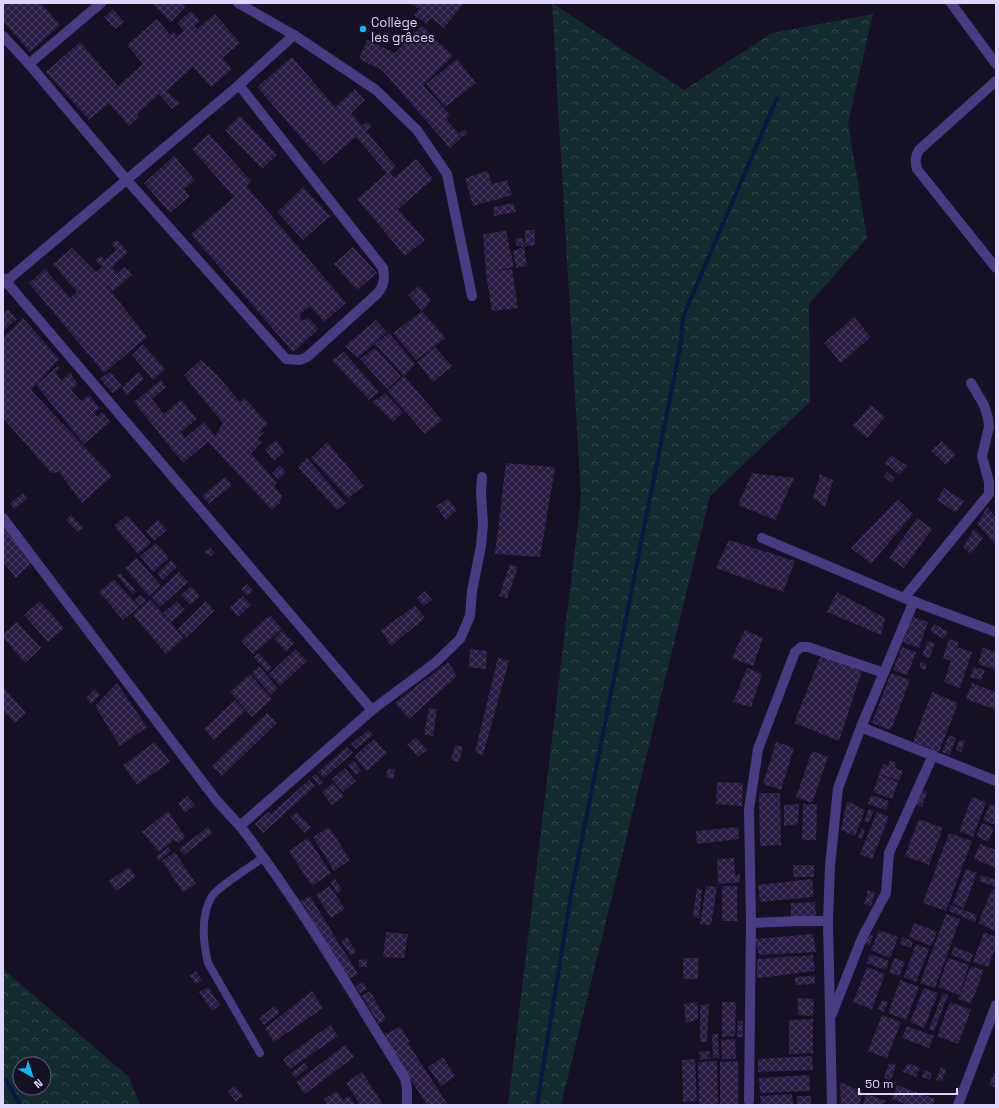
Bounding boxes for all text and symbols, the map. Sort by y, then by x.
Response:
place label: Collège les grâces [371,14,435,46]
marker: Collège les grâces [358,24,368,34]
north arrow [12,1056,52,1096]
scale bar [859,1070,957,1096]
text: N [31,1076,46,1092]
text: 50 m [865,1076,893,1092]

